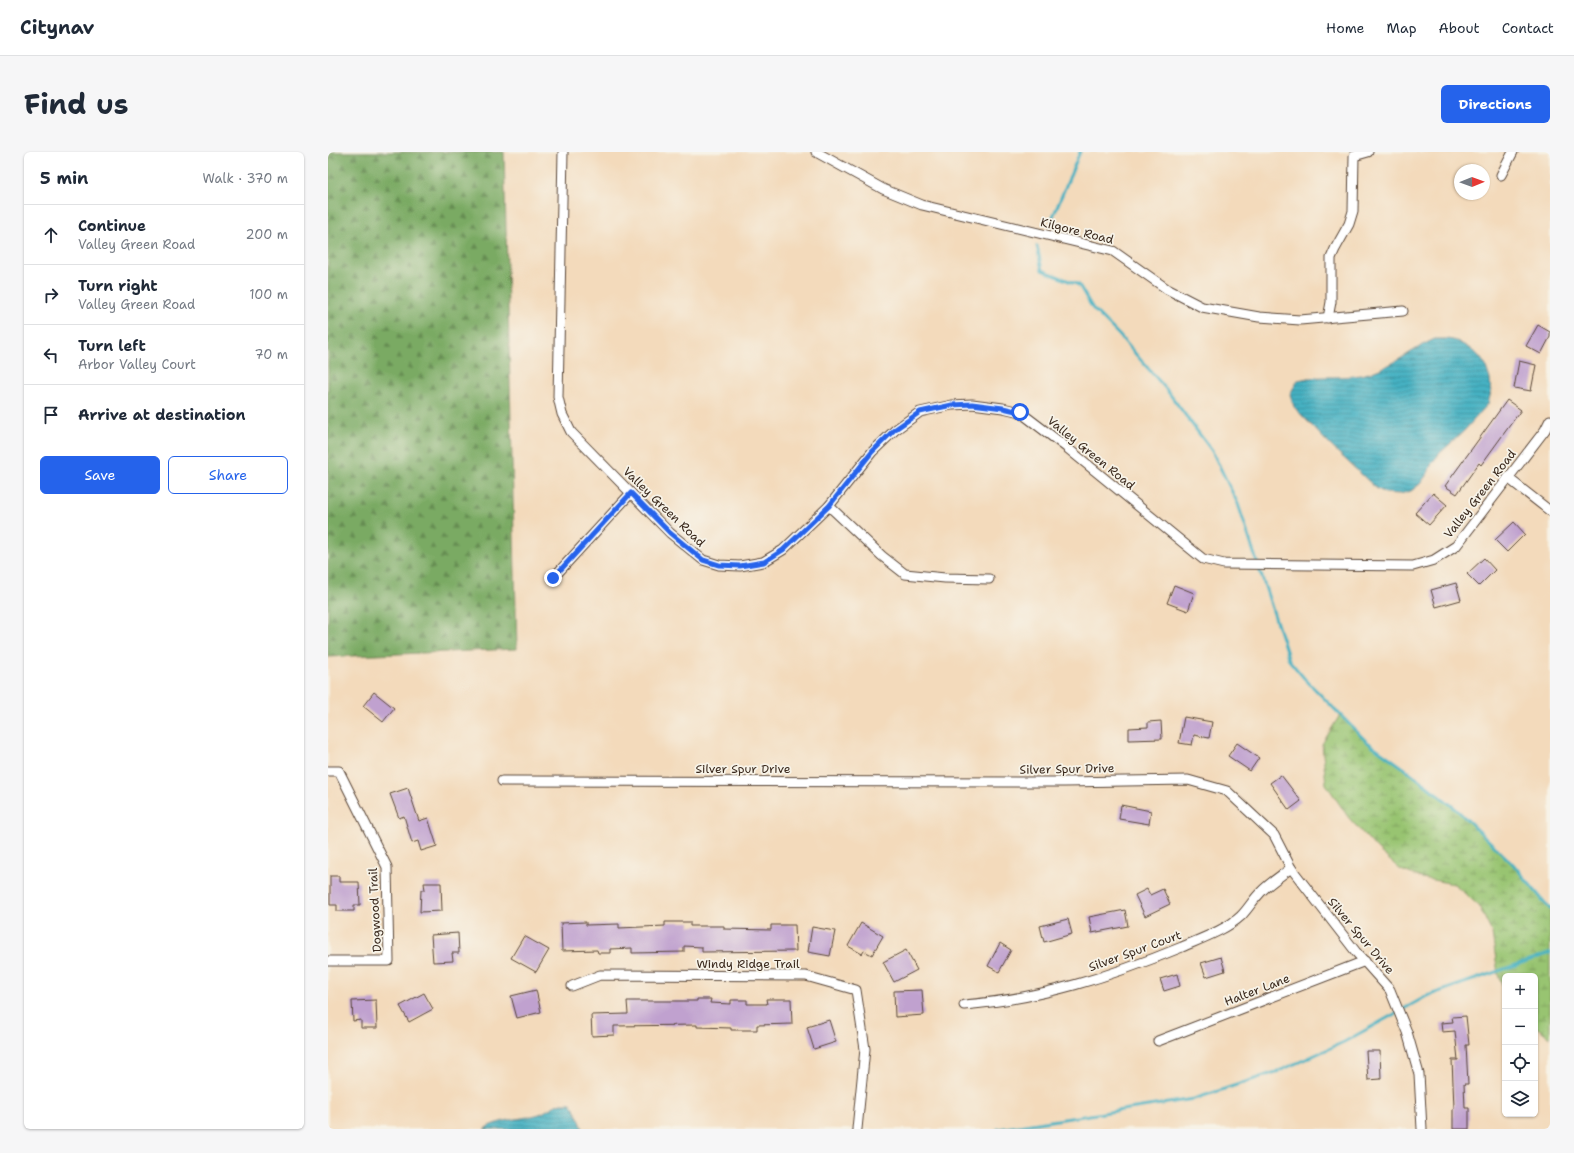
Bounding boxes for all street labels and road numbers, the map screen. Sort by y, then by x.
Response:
street label: Kilgore Road [1039,214,1116,248]
street label: Valley Green Road [1044,413,1138,494]
street label: Valley Green Road [1440,446,1520,542]
street label: Valley Green Road [620,464,709,551]
street label: Silver Spur Drive [1019,760,1115,778]
street label: Silver Spur Drive [695,761,791,777]
street label: Dogwood Trail [365,867,385,953]
street label: Silver Spur Drive [1324,894,1398,978]
street label: Silver Spur Court [1086,927,1184,975]
street label: Windy Ridge Trail [696,956,800,972]
street label: Halter Lane [1222,970,1292,1010]

